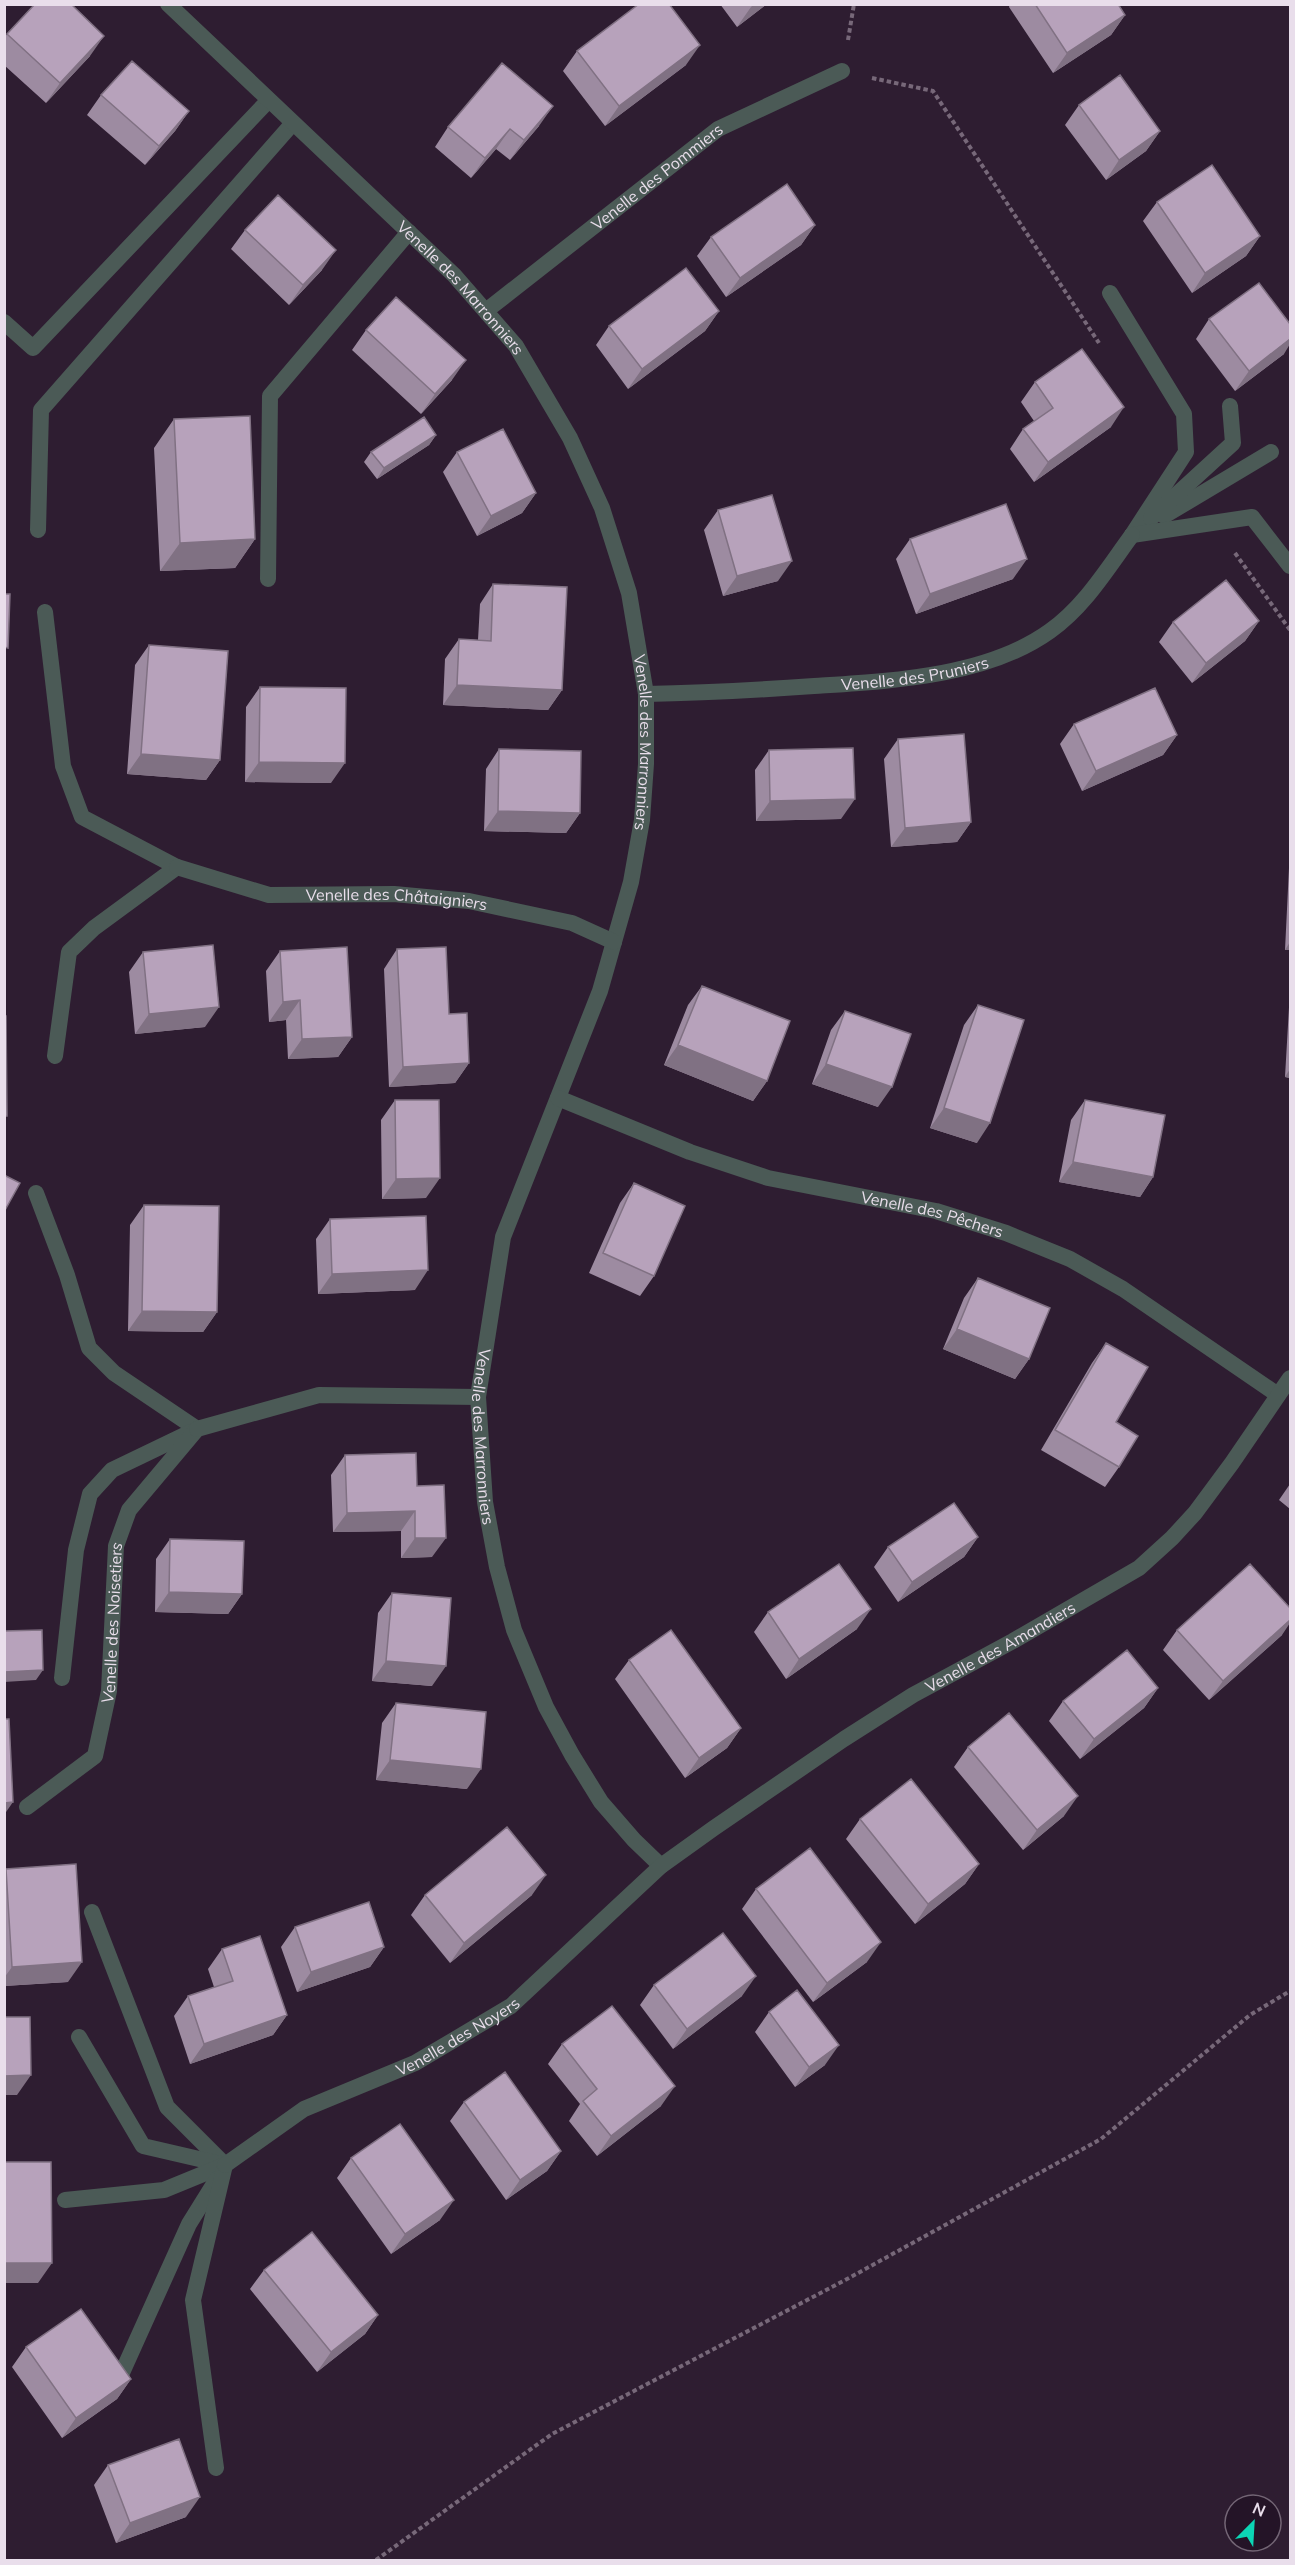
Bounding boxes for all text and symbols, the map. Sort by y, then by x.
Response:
street label: Venelle des Pommiers [587,119,727,234]
street label: Venelle des Marronniers [393,216,529,358]
street label: Venelle des Pruniers [841,652,991,694]
street label: Venelle des Marronniers [629,653,656,833]
street label: Venelle des Châtaigniers [306,884,489,915]
street label: Venelle des Pêchers [859,1186,1006,1242]
street label: Venelle des Marronniers [468,1347,499,1526]
street label: Venelle des Noisetiers [97,1539,127,1705]
street label: Venelle des Amandiers [922,1597,1079,1697]
street label: Venelle des Noyers [393,1993,524,2080]
north arrow [1223,2493,1283,2553]
text: N [1250,2498,1269,2521]

